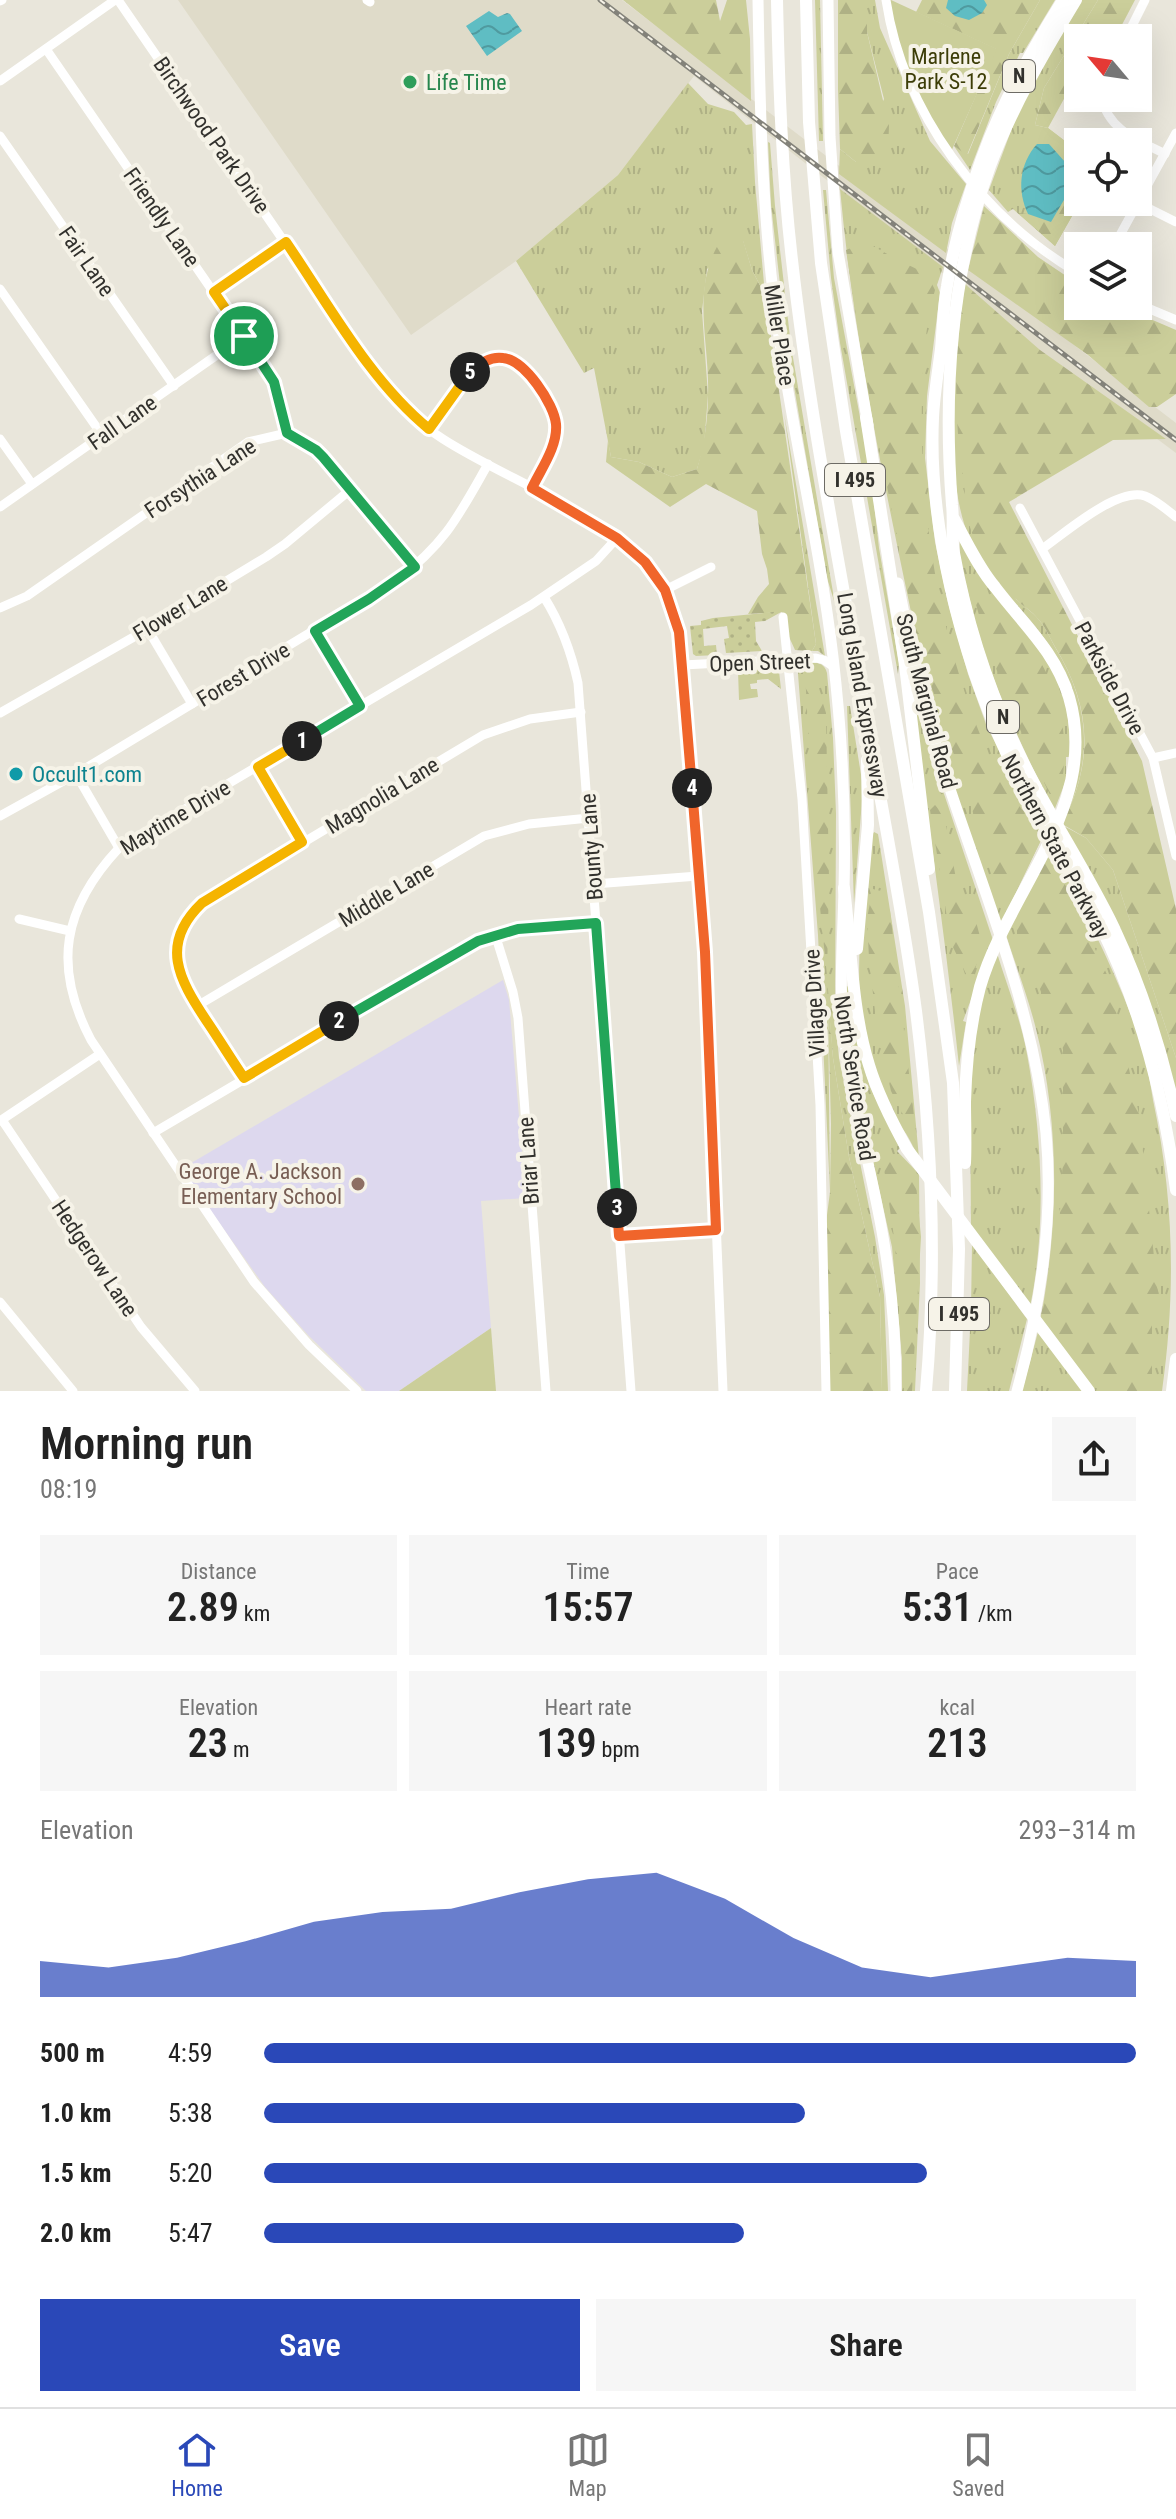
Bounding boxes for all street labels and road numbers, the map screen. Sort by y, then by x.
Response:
street label: Birchwood Park Drive [148,52,275,218]
road number: N [1003,60,1035,92]
street label: Friendly Lane [118,163,205,272]
street label: Fair Lane [54,222,120,301]
street label: Miller Place [759,283,800,387]
street label: Fall Lane [83,390,161,455]
street label: Forsythia Lane [140,433,260,524]
road number: I 495 [825,464,885,496]
street label: Flower Lane [129,571,232,646]
street label: Long Island Expressway [832,591,893,800]
street label: South Marginal Road [891,611,962,791]
street label: Parkside Drive [1069,617,1150,739]
street label: Forest Drive [192,637,294,712]
street label: Open Street [709,648,811,677]
road number: N [987,701,1019,733]
street label: Northern State Parkway [996,750,1115,943]
street label: Magnolia Lane [321,752,443,839]
street label: Maytime Drive [116,775,235,860]
street label: Bounty Lane [575,793,608,901]
street label: Middle Lane [334,856,438,932]
street label: Village Drive [799,948,830,1058]
street label: North Service Road [829,994,880,1162]
street label: Briar Lane [513,1116,544,1206]
street label: Hedgerow Lane [47,1195,143,1321]
road number: I 495 [929,1298,989,1330]

